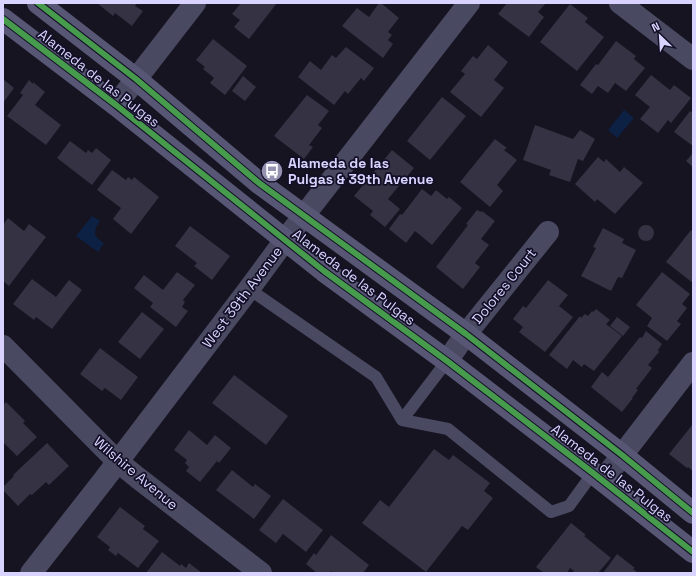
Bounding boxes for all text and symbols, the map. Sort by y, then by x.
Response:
north arrow [640,16,680,56]
text: N [649,19,662,35]
street label: Alameda de las Pulgas [35,25,163,131]
place label: Alameda de las Pulgas & 39th Avenue [288,154,434,188]
bus stop icon: Alameda de las Pulgas & 39th Avenue [259,158,285,184]
street label: Alameda de las Pulgas [289,225,419,329]
street label: West 39th Avenue [198,243,286,351]
street label: Dolores Court [468,244,540,328]
street label: Alameda de las Pulgas [548,420,676,526]
street label: Wilshire Avenue [90,432,182,514]

